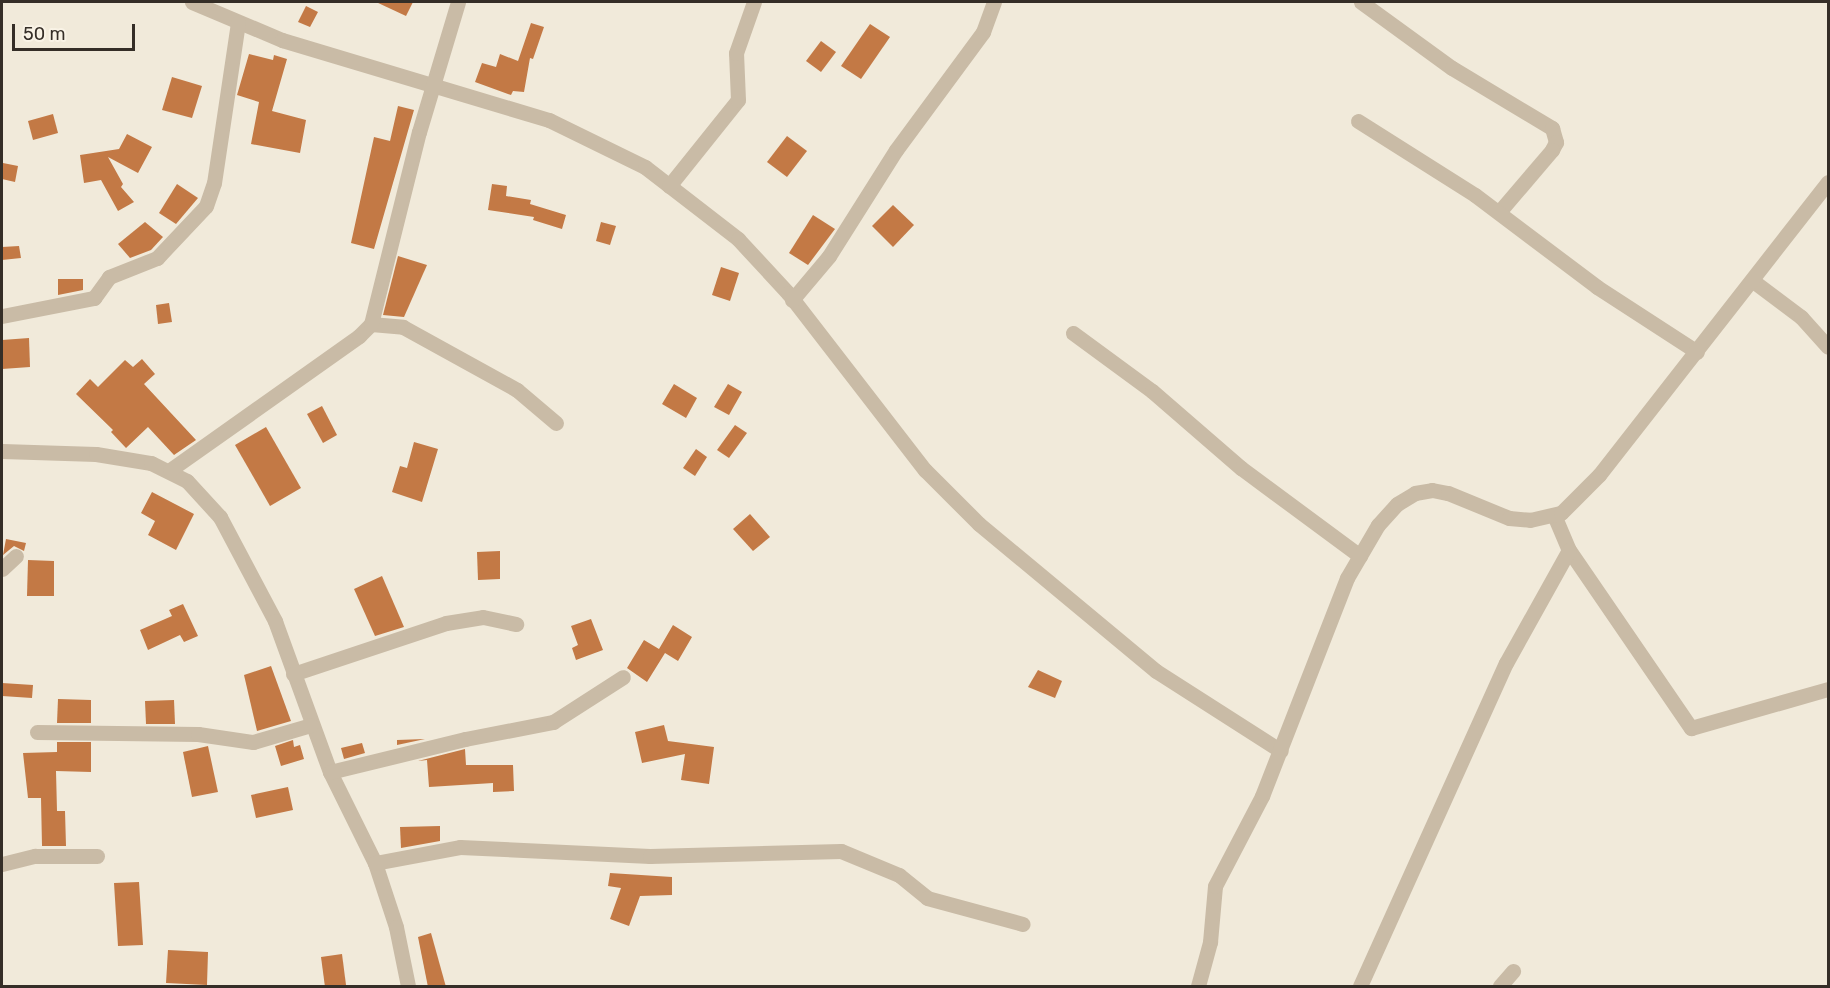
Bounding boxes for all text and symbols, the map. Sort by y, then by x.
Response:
scale bar [15,12,138,50]
text: 50 m [23,23,66,45]

